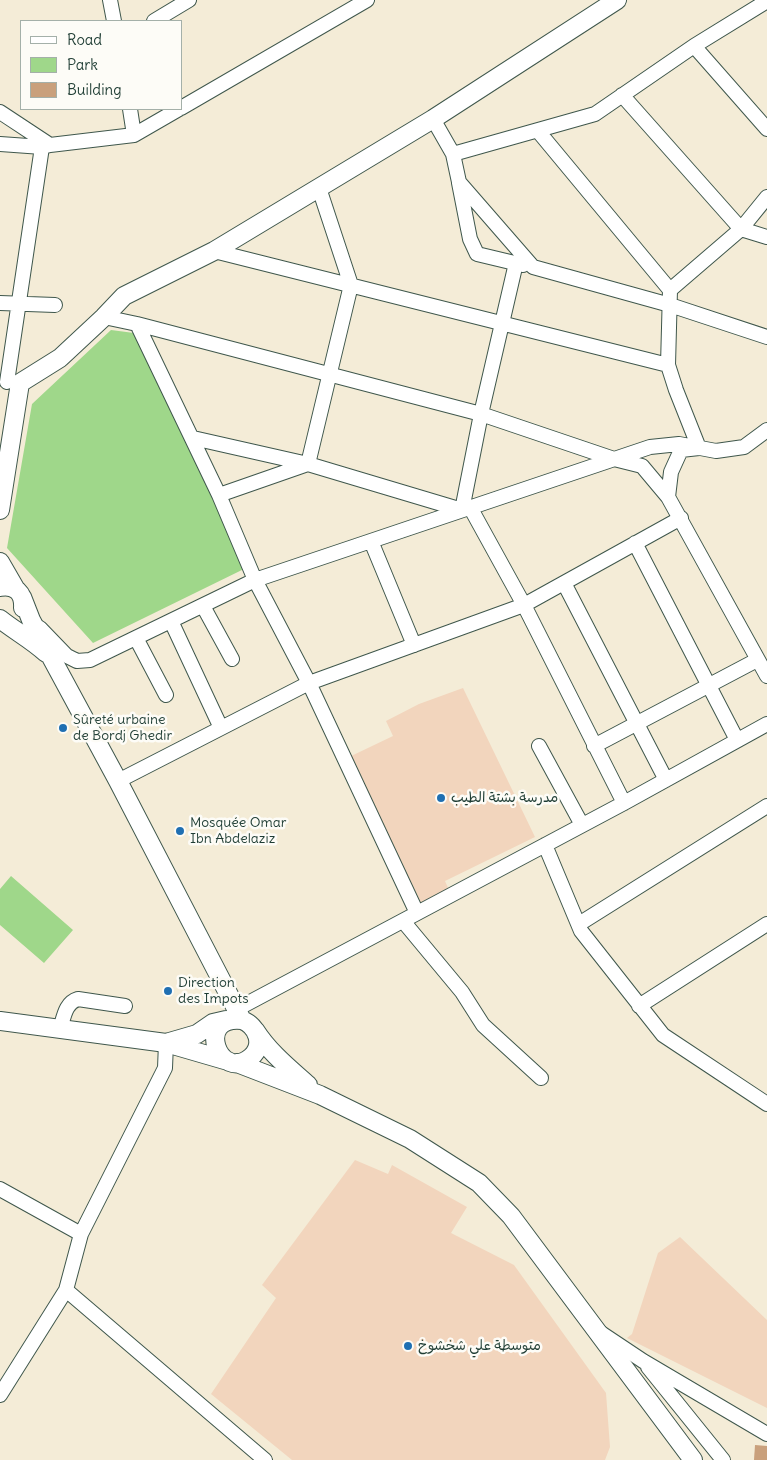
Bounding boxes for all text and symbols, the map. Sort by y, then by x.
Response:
legend [20,20,182,110]
text: Road [67,30,102,49]
text: Park [67,55,98,74]
text: Building [67,80,122,99]
place label: Sûreté urbaine de Bordj Ghedir [73,712,172,744]
marker: Sûreté urbaine de Bordj Ghedir [57,722,69,734]
place label: مدرسة بشتة الطيب [451,790,558,806]
marker: مدرسة بشتة الطيب [435,792,447,804]
place label: Mosquée Omar Ibn Abdelaziz [190,815,287,848]
marker: Mosquée Omar Ibn Abdelaziz [174,825,186,837]
place label: Direction des Impots [178,975,249,1008]
marker: Direction des Impots [162,985,174,997]
place label: متوسطة علي شخشوخ [418,1338,541,1354]
marker: متوسطة علي شخشوخ [402,1340,414,1352]

